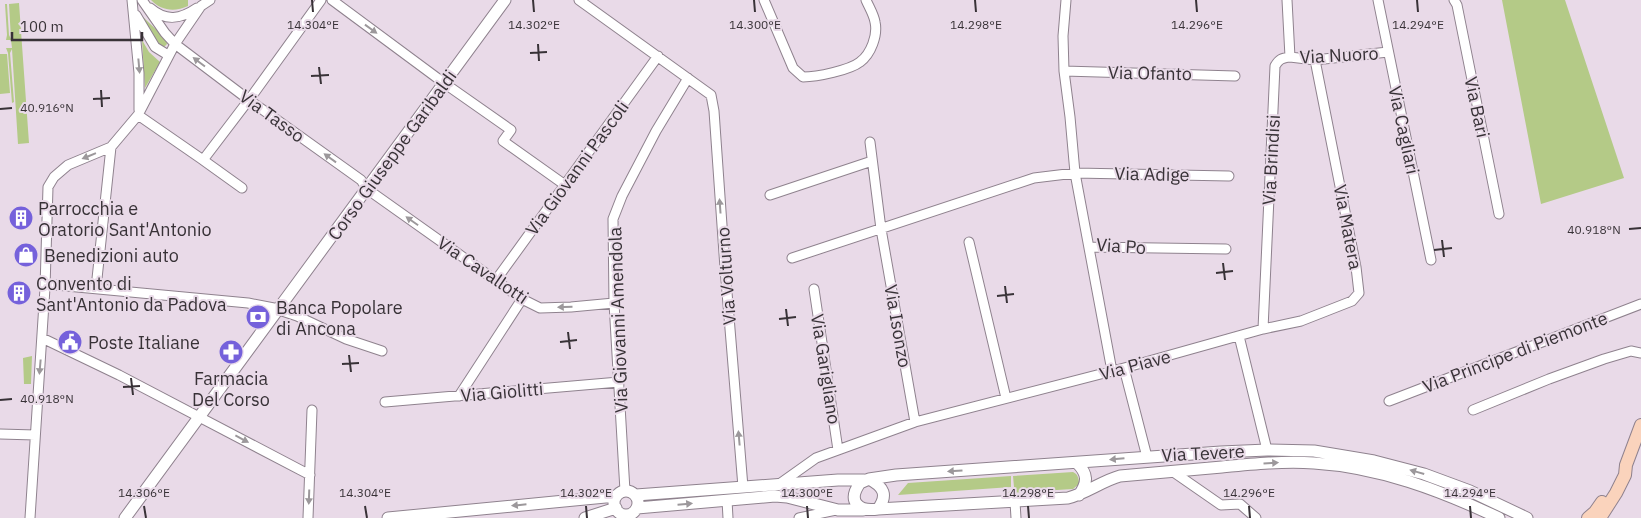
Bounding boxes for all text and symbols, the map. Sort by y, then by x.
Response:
scale bar [12,10,142,42]
text: 100 m [20,17,64,36]
text: 14.304°E [287,17,339,32]
text: 14.302°E [508,17,560,32]
text: 14.300°E [729,17,781,32]
text: 14.298°E [950,17,1002,32]
text: 14.296°E [1171,17,1223,32]
text: 14.294°E [1392,17,1444,32]
one-way arrow [364,24,378,34]
street label: Via Nuoro [1299,41,1379,69]
one-way arrow [192,57,206,67]
one-way arrow [135,58,143,74]
street label: Via Ofanto [1108,61,1192,85]
street label: Corso Giuseppe Garibaldi [322,65,462,245]
street label: Via Bari [1459,74,1495,140]
street label: Via Cagliari [1383,84,1425,176]
street label: Via Tasso [235,85,309,147]
street label: Via Giovanni Pascoli [520,96,634,240]
text: 40.916°N [20,100,74,115]
street label: Via Brindisi [1257,114,1285,206]
one-way arrow [324,152,337,163]
one-way arrow [82,153,96,161]
street label: Via Adige [1114,162,1190,186]
street label: Via Matera [1329,183,1368,272]
place label: Parrocchia e Oratorio Sant'Antonio [38,197,212,241]
one-way arrow [716,198,724,214]
building icon: Parrocchia e Oratorio Sant'Antonio [8,205,34,231]
one-way arrow [405,216,419,226]
text: 40.918°N [1567,222,1621,237]
street label: Via Giovanni Amendola [603,226,633,413]
street label: Via Volturno [711,226,741,326]
street label: Via Cavallotti [433,231,533,309]
street label: Via Po [1095,233,1147,259]
shop icon: Benedizioni auto [13,242,39,268]
place label: Benedizioni auto [44,244,179,267]
place label: Convento di Sant'Antonio da Padova [36,272,227,316]
building icon: Convento di Sant'Antonio da Padova [6,280,32,306]
street label: Via Isonzo [879,283,917,369]
place label: Banca Popolare di Ancona [276,296,403,340]
one-way arrow [557,303,573,311]
bank icon: Banca Popolare di Ancona [245,304,271,330]
street label: Via Principe di Piemonte [1419,306,1611,398]
street label: Via Garigliano [806,312,846,426]
public building icon: Poste Italiane [57,329,83,355]
place label: Poste Italiane [88,331,200,354]
pharmacy icon: Farmacia Del Corso [218,339,244,365]
street label: Via Piave [1097,344,1173,386]
one-way arrow [35,360,43,376]
place label: Farmacia Del Corso [192,367,270,411]
street label: Via Giolitti [460,377,544,407]
text: 40.918°N [20,391,74,406]
one-way arrow [734,430,742,446]
one-way arrow [235,435,249,444]
street label: Via Tevere [1161,439,1245,467]
one-way arrow [1109,455,1125,463]
one-way arrow [1263,458,1279,466]
one-way arrow [947,468,963,476]
one-way arrow [1410,468,1425,476]
text: 14.306°E [118,485,170,500]
text: 14.304°E [339,485,391,500]
text: 14.302°E [560,485,612,500]
text: 14.300°E [781,485,833,500]
text: 14.298°E [1002,485,1054,500]
text: 14.296°E [1223,485,1275,500]
text: 14.294°E [1444,485,1496,500]
one-way arrow [305,489,313,505]
one-way arrow [677,500,693,508]
one-way arrow [511,501,527,509]

